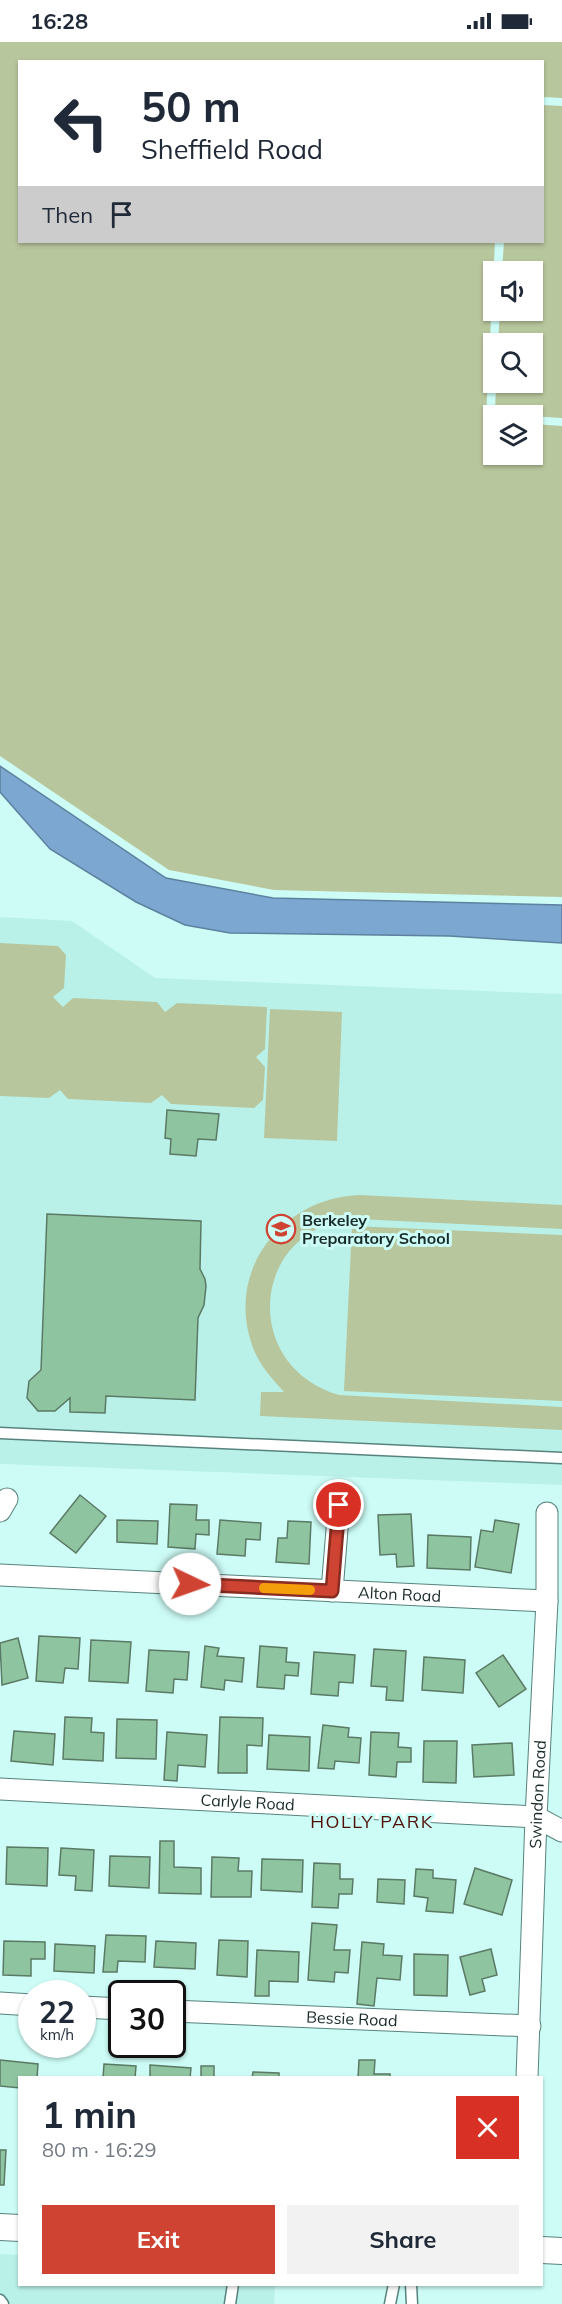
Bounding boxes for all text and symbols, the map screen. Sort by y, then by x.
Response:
text: 16:28 [30,7,88,35]
text: 50 m [141,80,241,133]
icon: left [42,84,120,162]
text: Sheffield Road [141,132,323,166]
icon: arrive [105,198,138,231]
text: Then [42,201,93,229]
map controls [483,261,543,465]
button: sound [483,261,543,321]
button: search [483,333,543,393]
button: layers [483,405,543,465]
place label: Berkeley Preparatory School [302,1210,450,1248]
school or university icon: Berkeley Preparatory School [265,1213,297,1245]
pin [313,1479,364,1530]
icon: arrive [322,1488,355,1521]
position arrow [158,1552,222,1616]
street label: Alton Road [358,1582,442,1606]
street label: Swindon Road [525,1739,550,1849]
street label: Carlyle Road [200,1789,295,1814]
district label: HOLLY PARK [310,1810,434,1833]
speed limit sign: 30 [108,1980,186,2058]
text: 22 [39,1993,75,2031]
street label: Bessie Road [306,2007,398,2030]
text: km/h [40,2025,74,2044]
text: 1 min [42,2092,137,2137]
button: close [456,2096,519,2159]
text: 80 m · 16:29 [42,2137,156,2162]
button: Exit [42,2205,275,2274]
button: Share [287,2205,519,2274]

